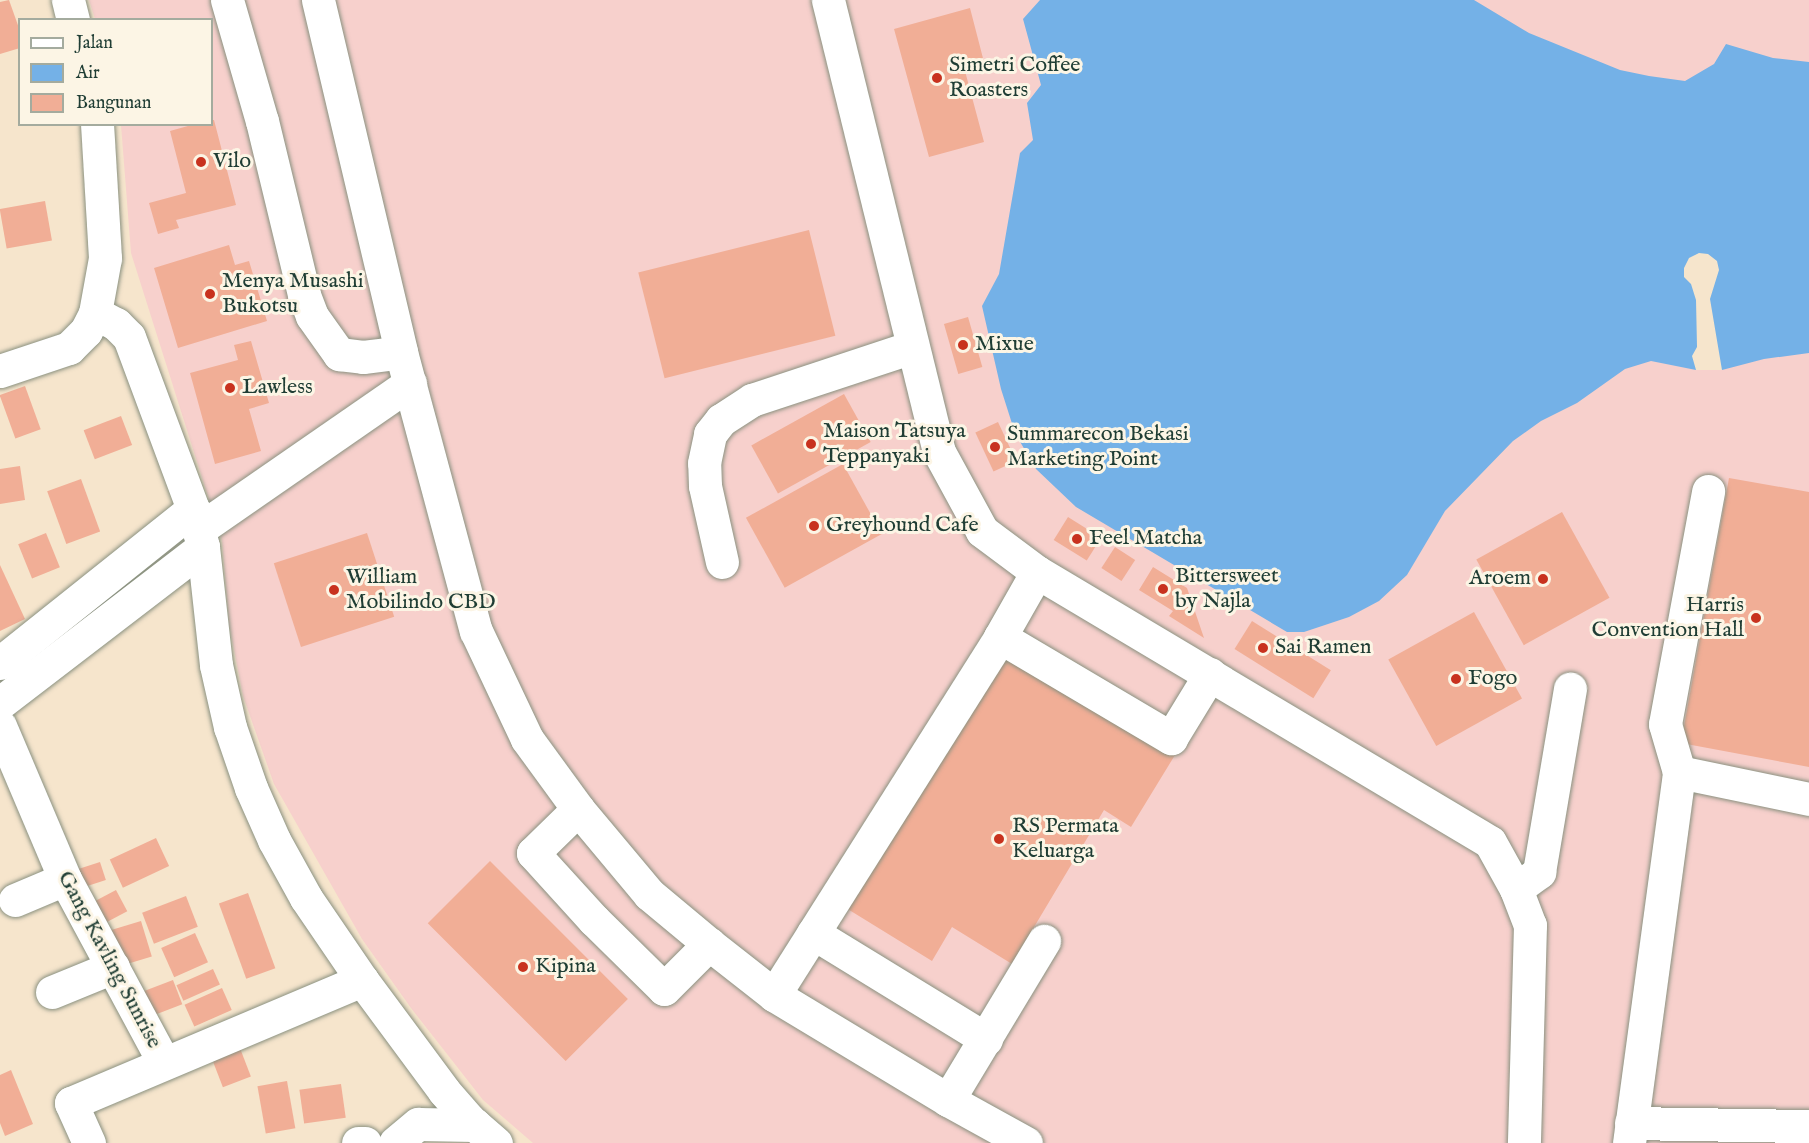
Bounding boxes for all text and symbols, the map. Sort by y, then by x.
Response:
legend [18,18,213,126]
text: Jalan [76,32,113,55]
place label: Simetri Coffee Roasters [949,52,1080,104]
text: Air [76,62,100,85]
marker: Simetri Coffee Roasters [930,71,944,85]
text: Bangunan [76,92,151,115]
place label: Vilo [213,149,251,175]
marker: Vilo [194,155,208,169]
place label: Menya Musashi Bukotsu [222,268,364,320]
marker: Menya Musashi Bukotsu [203,287,217,301]
place label: Mixue [975,332,1034,358]
marker: Mixue [956,338,970,352]
place label: Lawless [242,375,313,401]
marker: Lawless [223,381,237,395]
place label: Maison Tatsuya Teppanyaki [823,418,966,470]
place label: Summarecon Bekasi Marketing Point [1007,421,1189,472]
marker: Maison Tatsuya Teppanyaki [804,437,818,451]
marker: Summarecon Bekasi Marketing Point [988,440,1002,454]
place label: Greyhound Cafe [826,513,979,539]
marker: Greyhound Cafe [807,519,821,533]
place label: Feel Matcha [1089,526,1202,552]
marker: Feel Matcha [1070,532,1084,546]
place label: Bittersweet by Najla [1175,563,1279,614]
place label: William Mobilindo CBD [346,564,496,616]
place label: Aroem [1469,566,1531,592]
marker: Aroem [1536,572,1550,586]
marker: Bittersweet by Najla [1156,582,1170,596]
marker: William Mobilindo CBD [327,583,341,597]
place label: Harris Convention Hall [1592,592,1744,644]
marker: Harris Convention Hall [1749,611,1763,625]
place label: Sai Ramen [1275,635,1371,661]
marker: Sai Ramen [1256,641,1270,655]
place label: Fogo [1468,666,1517,692]
marker: Fogo [1449,672,1463,686]
place label: RS Permata Keluarga [1012,813,1119,864]
marker: RS Permata Keluarga [990,830,1008,848]
street label: Gang Kavling Sunrise [51,867,167,1053]
place label: Kipina [535,954,596,980]
marker: Kipina [516,960,530,974]

